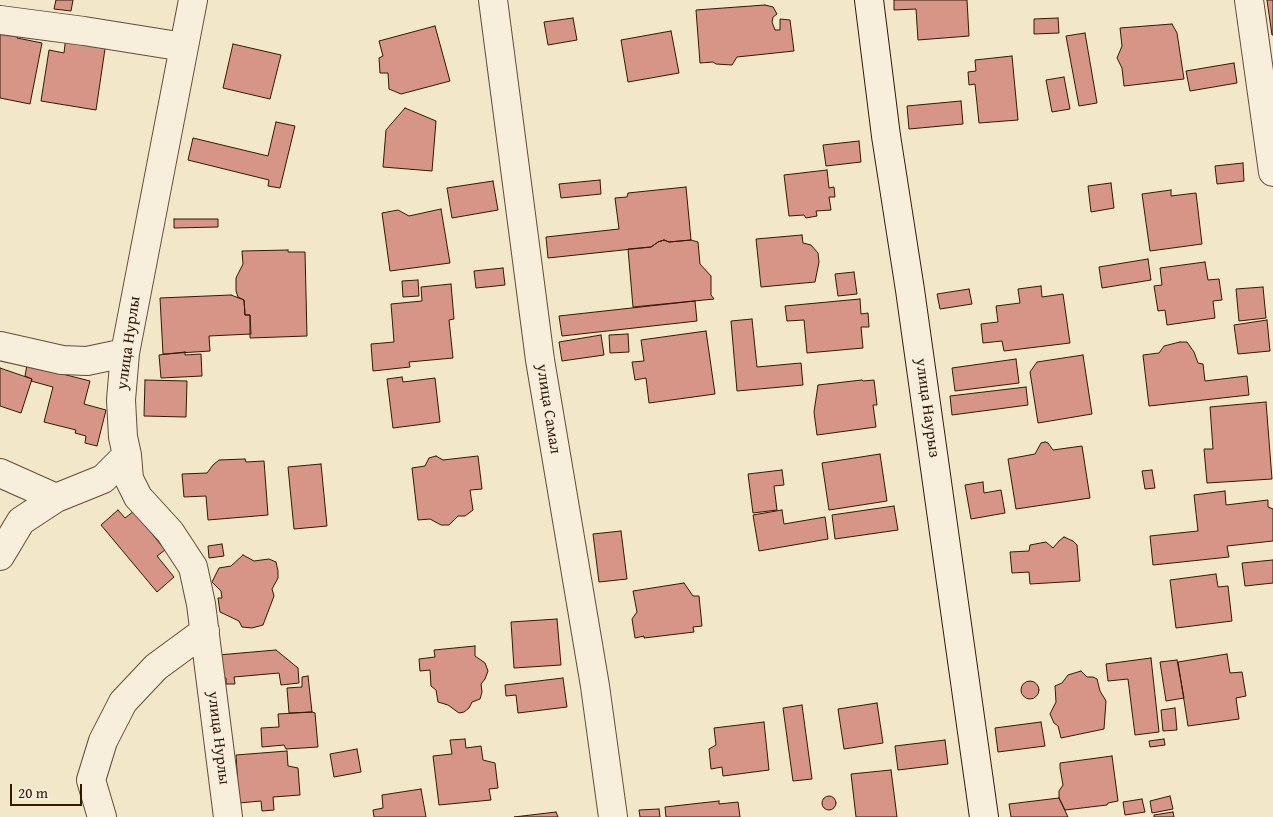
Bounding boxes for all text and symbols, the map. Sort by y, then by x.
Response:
street label: улица Нурлы [113,295,145,391]
street label: улица Наурыз [911,357,943,459]
street label: улица Самал [531,363,565,455]
street label: улица Нурлы [203,690,233,786]
scale bar [12,774,85,806]
text: 20 m [18,782,48,803]

